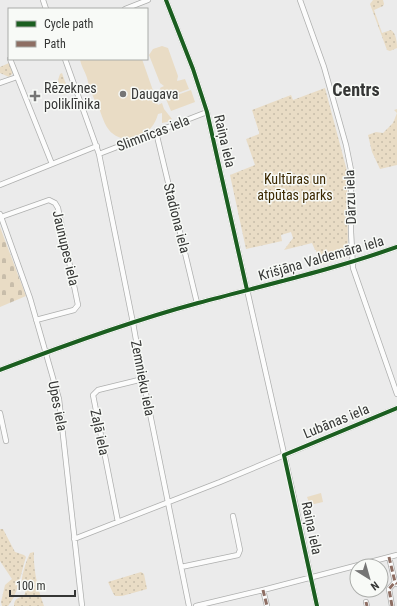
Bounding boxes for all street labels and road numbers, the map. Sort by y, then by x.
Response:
street label: Slimnīcas iela [114,112,192,154]
street label: Raiņa iela [210,113,239,169]
street label: Dārzu iela [341,169,359,225]
street label: Stadiona iela [161,181,193,255]
street label: Jaunupes iela [50,209,82,287]
street label: Krišjāņa Valdemāra iela [256,232,386,285]
street label: Zemnieku iela [128,339,158,417]
street label: Upes iela [45,380,71,432]
street label: Lubānas iela [301,401,371,441]
street label: Zaļā iela [86,407,113,457]
street label: Raiņa iela [298,500,325,556]

